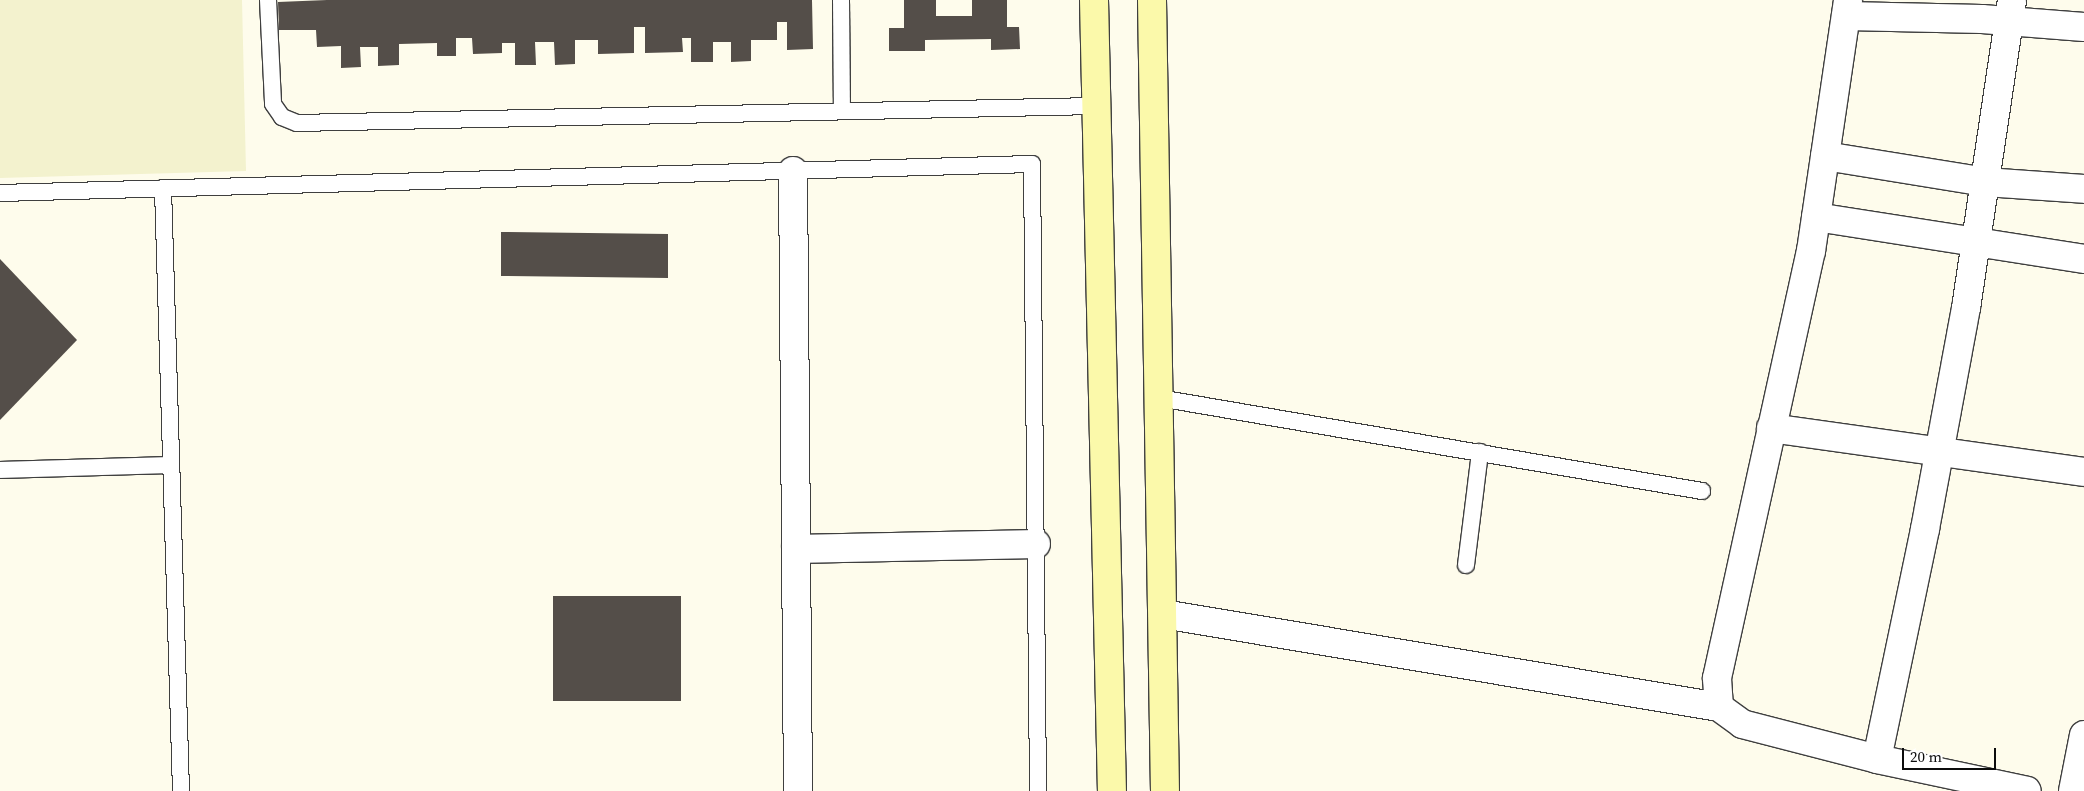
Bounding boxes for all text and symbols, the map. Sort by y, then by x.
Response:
scale bar [1904,738,1998,770]
text: 20 m [1910,746,1942,767]

